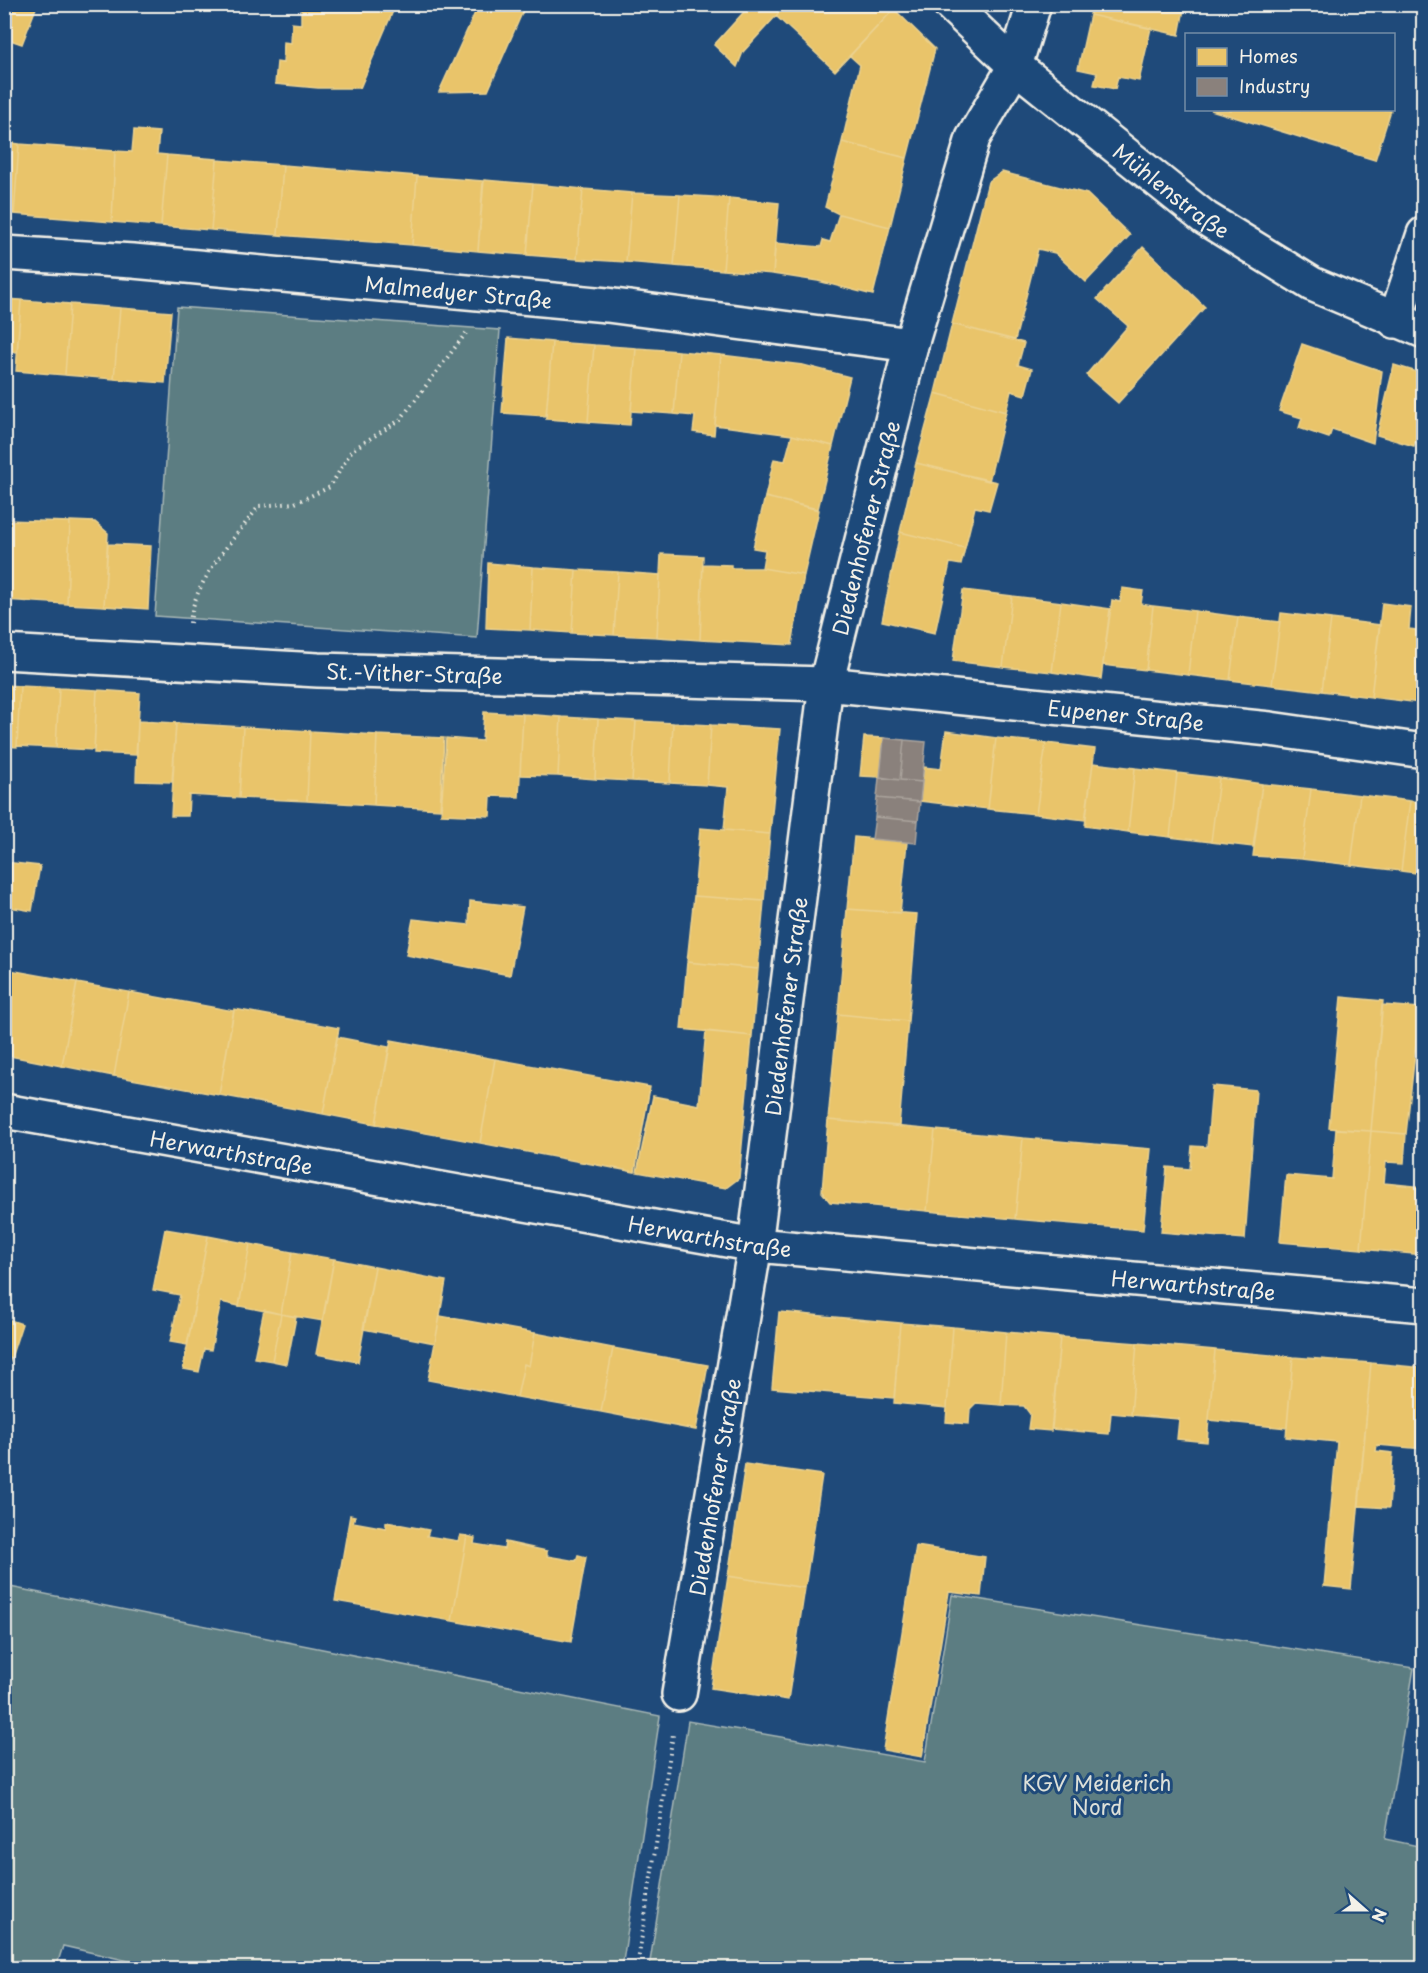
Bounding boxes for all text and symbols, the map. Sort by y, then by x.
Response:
legend [1185,33,1395,111]
text: Homes [1239,42,1297,69]
text: Industry [1239,72,1310,99]
street label: Mühlenstraße [1107,135,1236,246]
street label: Malmedyer Straße [363,267,553,316]
street label: Diedenhofener Straße [823,417,907,638]
street label: St.-Vither-Straße [326,654,503,691]
street label: Eupener Straße [1046,691,1206,738]
street label: Diedenhofener Straße [756,895,815,1118]
street label: Herwarthstraße [147,1121,315,1182]
street label: Herwarthstraße [626,1207,793,1264]
street label: Herwarthstraße [1110,1261,1277,1308]
street label: Diedenhofener Straße [680,1376,748,1598]
park label: KGV Meiderich Nord [1023,1766,1171,1822]
north arrow [1335,1880,1395,1940]
text: N [1366,1906,1393,1926]

